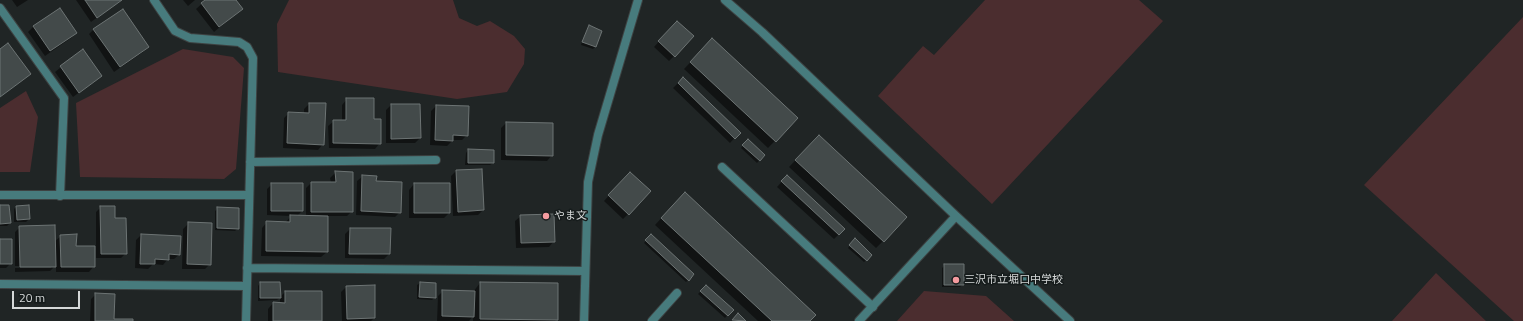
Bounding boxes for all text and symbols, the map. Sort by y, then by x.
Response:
place label: やま文 [554,209,587,223]
marker: やま文 [541,211,551,221]
place label: 三沢市立堀口中学校 [964,273,1063,287]
marker: 三沢市立堀口中学校 [951,275,961,285]
scale bar [14,283,82,309]
text: 20 m [19,288,45,307]

